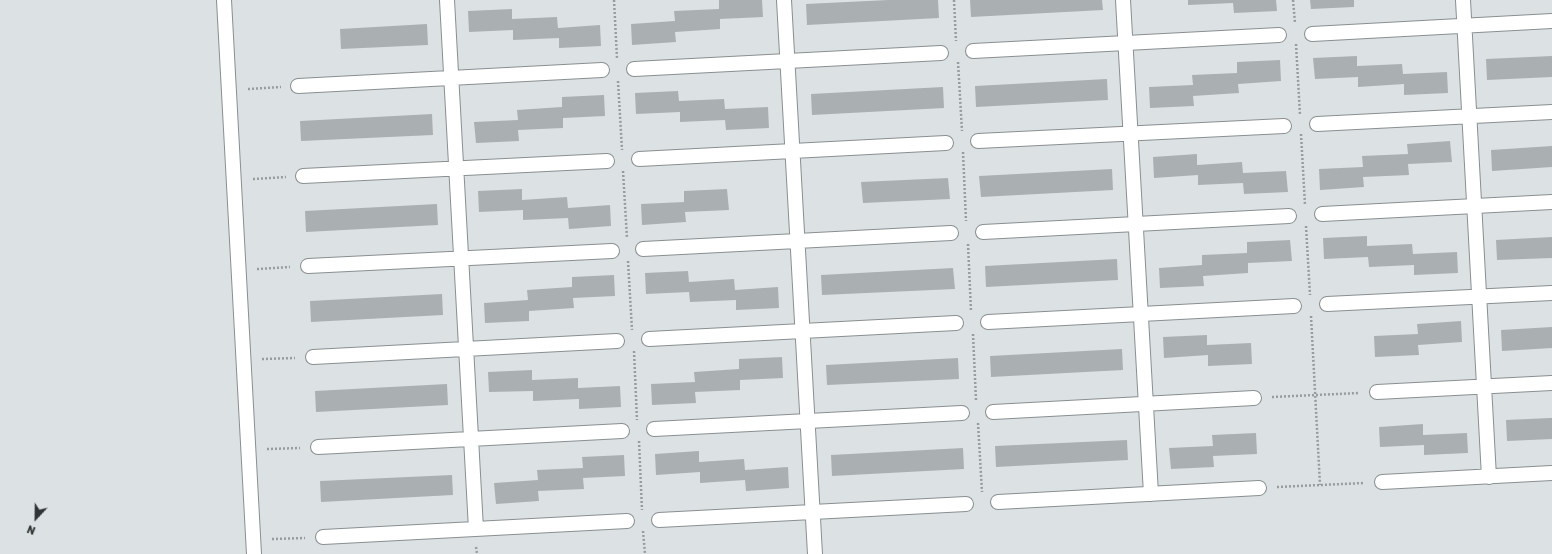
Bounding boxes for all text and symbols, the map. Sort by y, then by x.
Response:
north arrow [16,498,56,538]
text: N [25,522,37,537]

